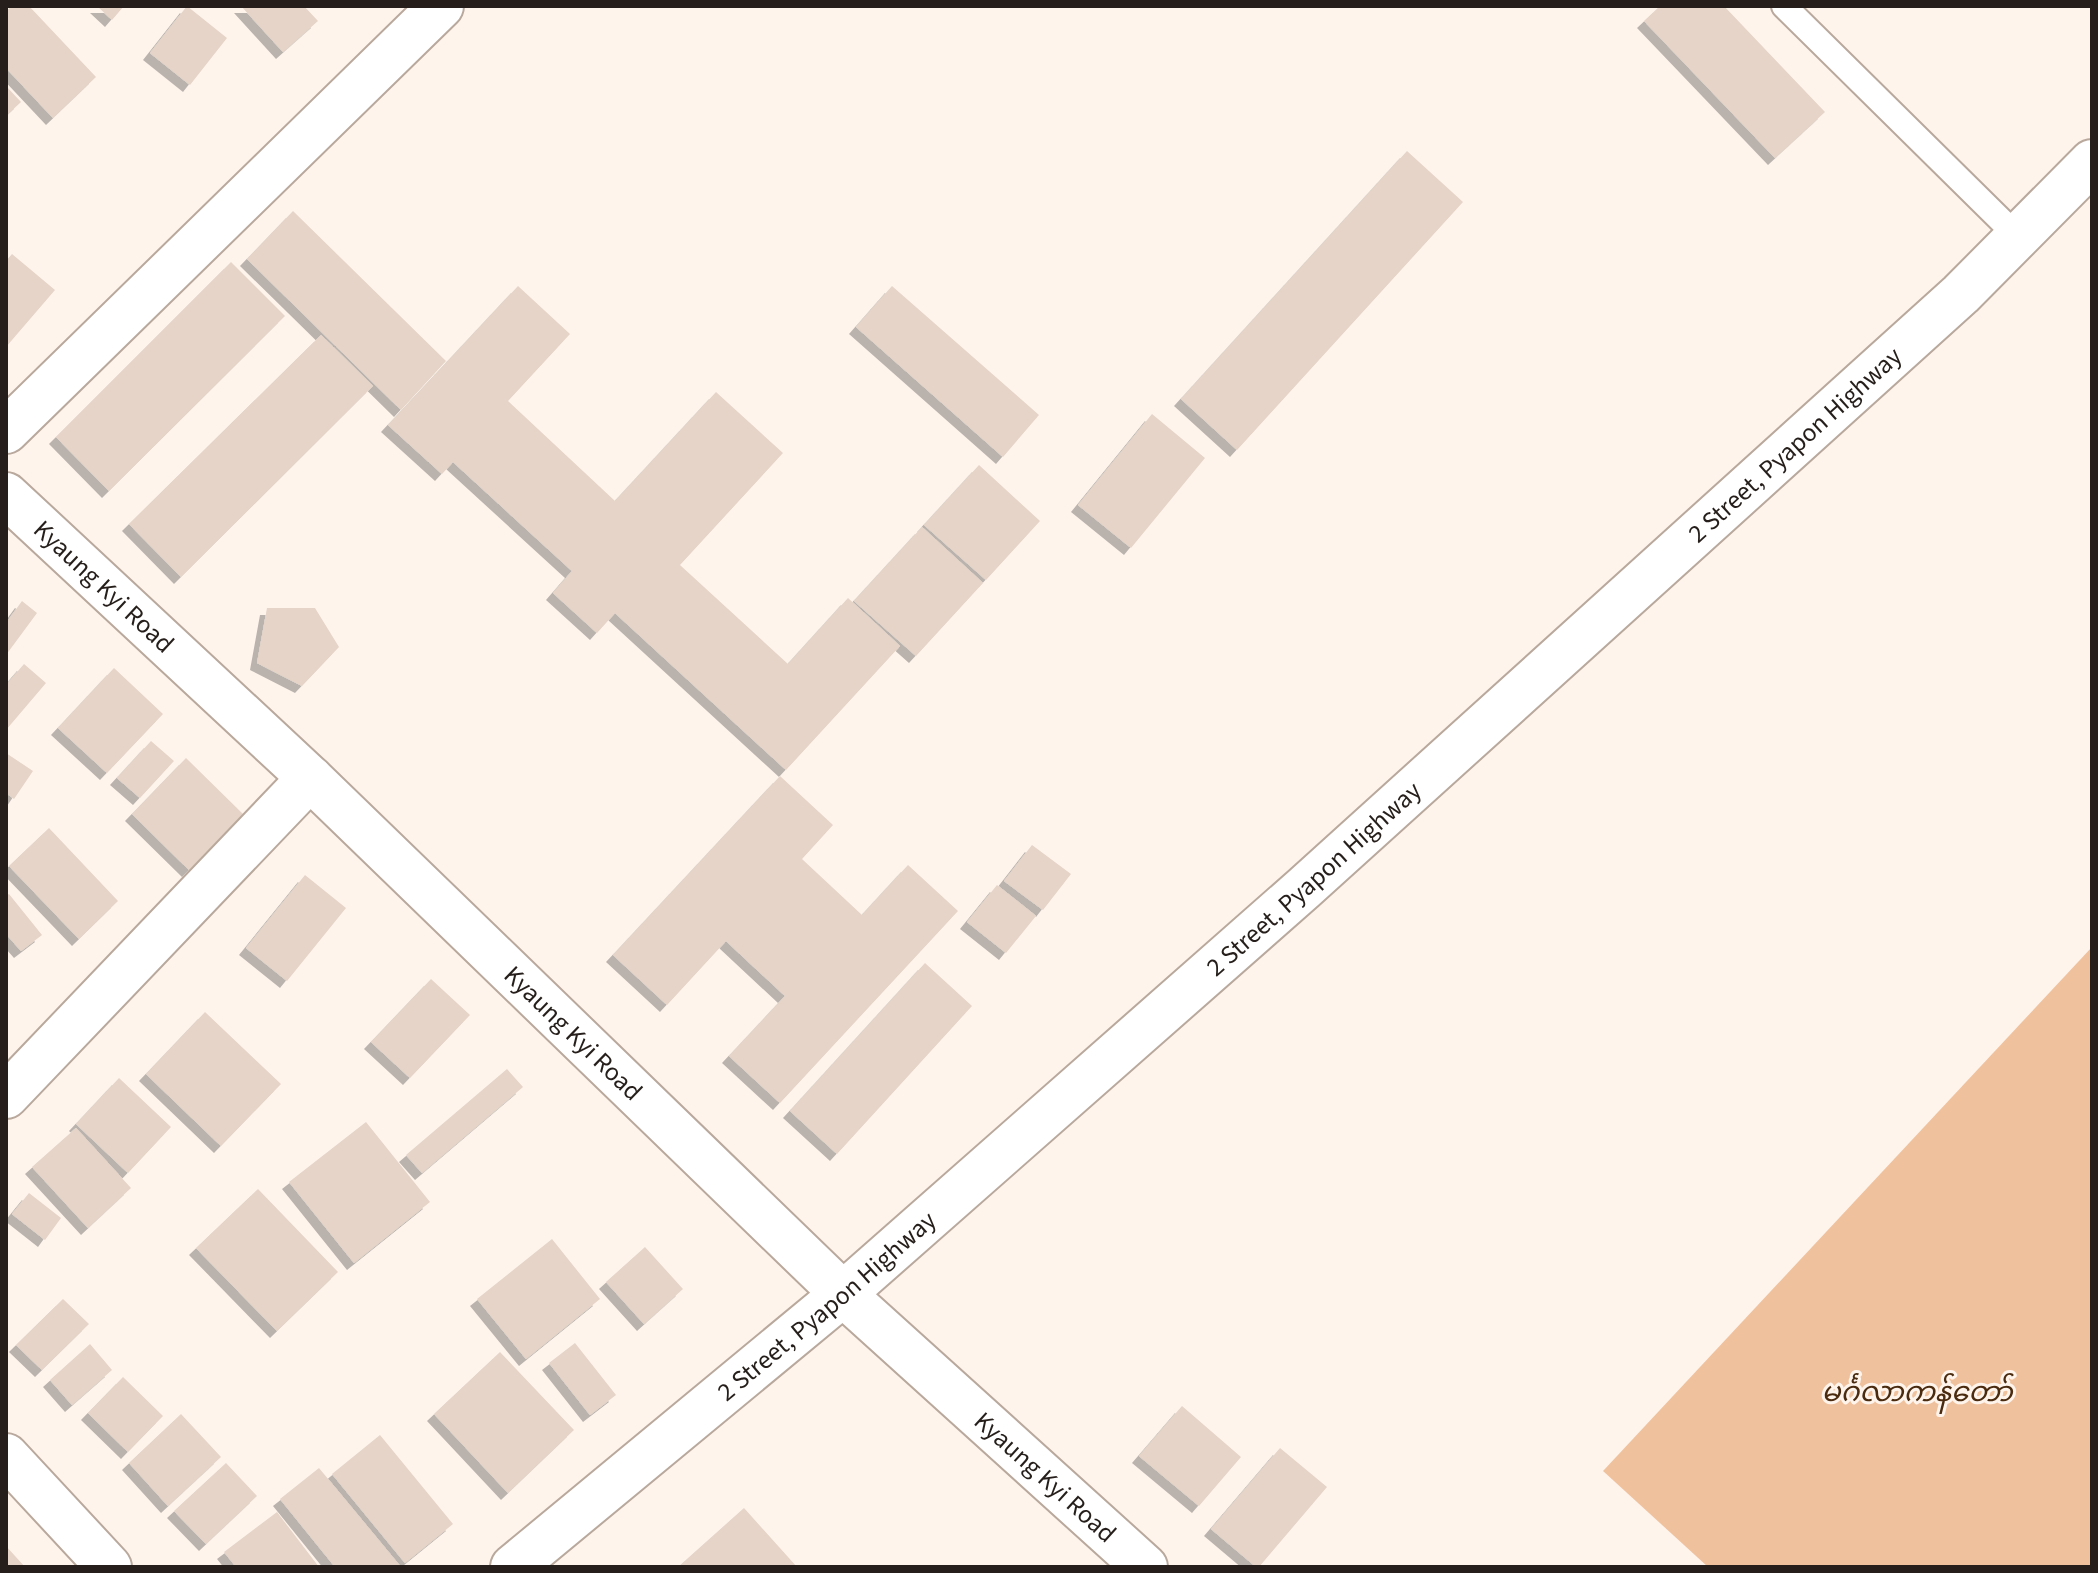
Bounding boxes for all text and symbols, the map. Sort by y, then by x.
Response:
street label: 2 Street, Pyapon Highway [1680,338,1910,551]
street label: Kyaung Kyi Road [25,512,182,662]
street label: 2 Street, Pyapon Highway [1198,773,1429,985]
street label: Kyaung Kyi Road [496,957,651,1109]
street label: 2 Street, Pyapon Highway [709,1202,944,1410]
water label: မင်္ဂလာကန်တော် [1822,1372,2014,1415]
street label: Kyaung Kyi Road [966,1403,1124,1551]

